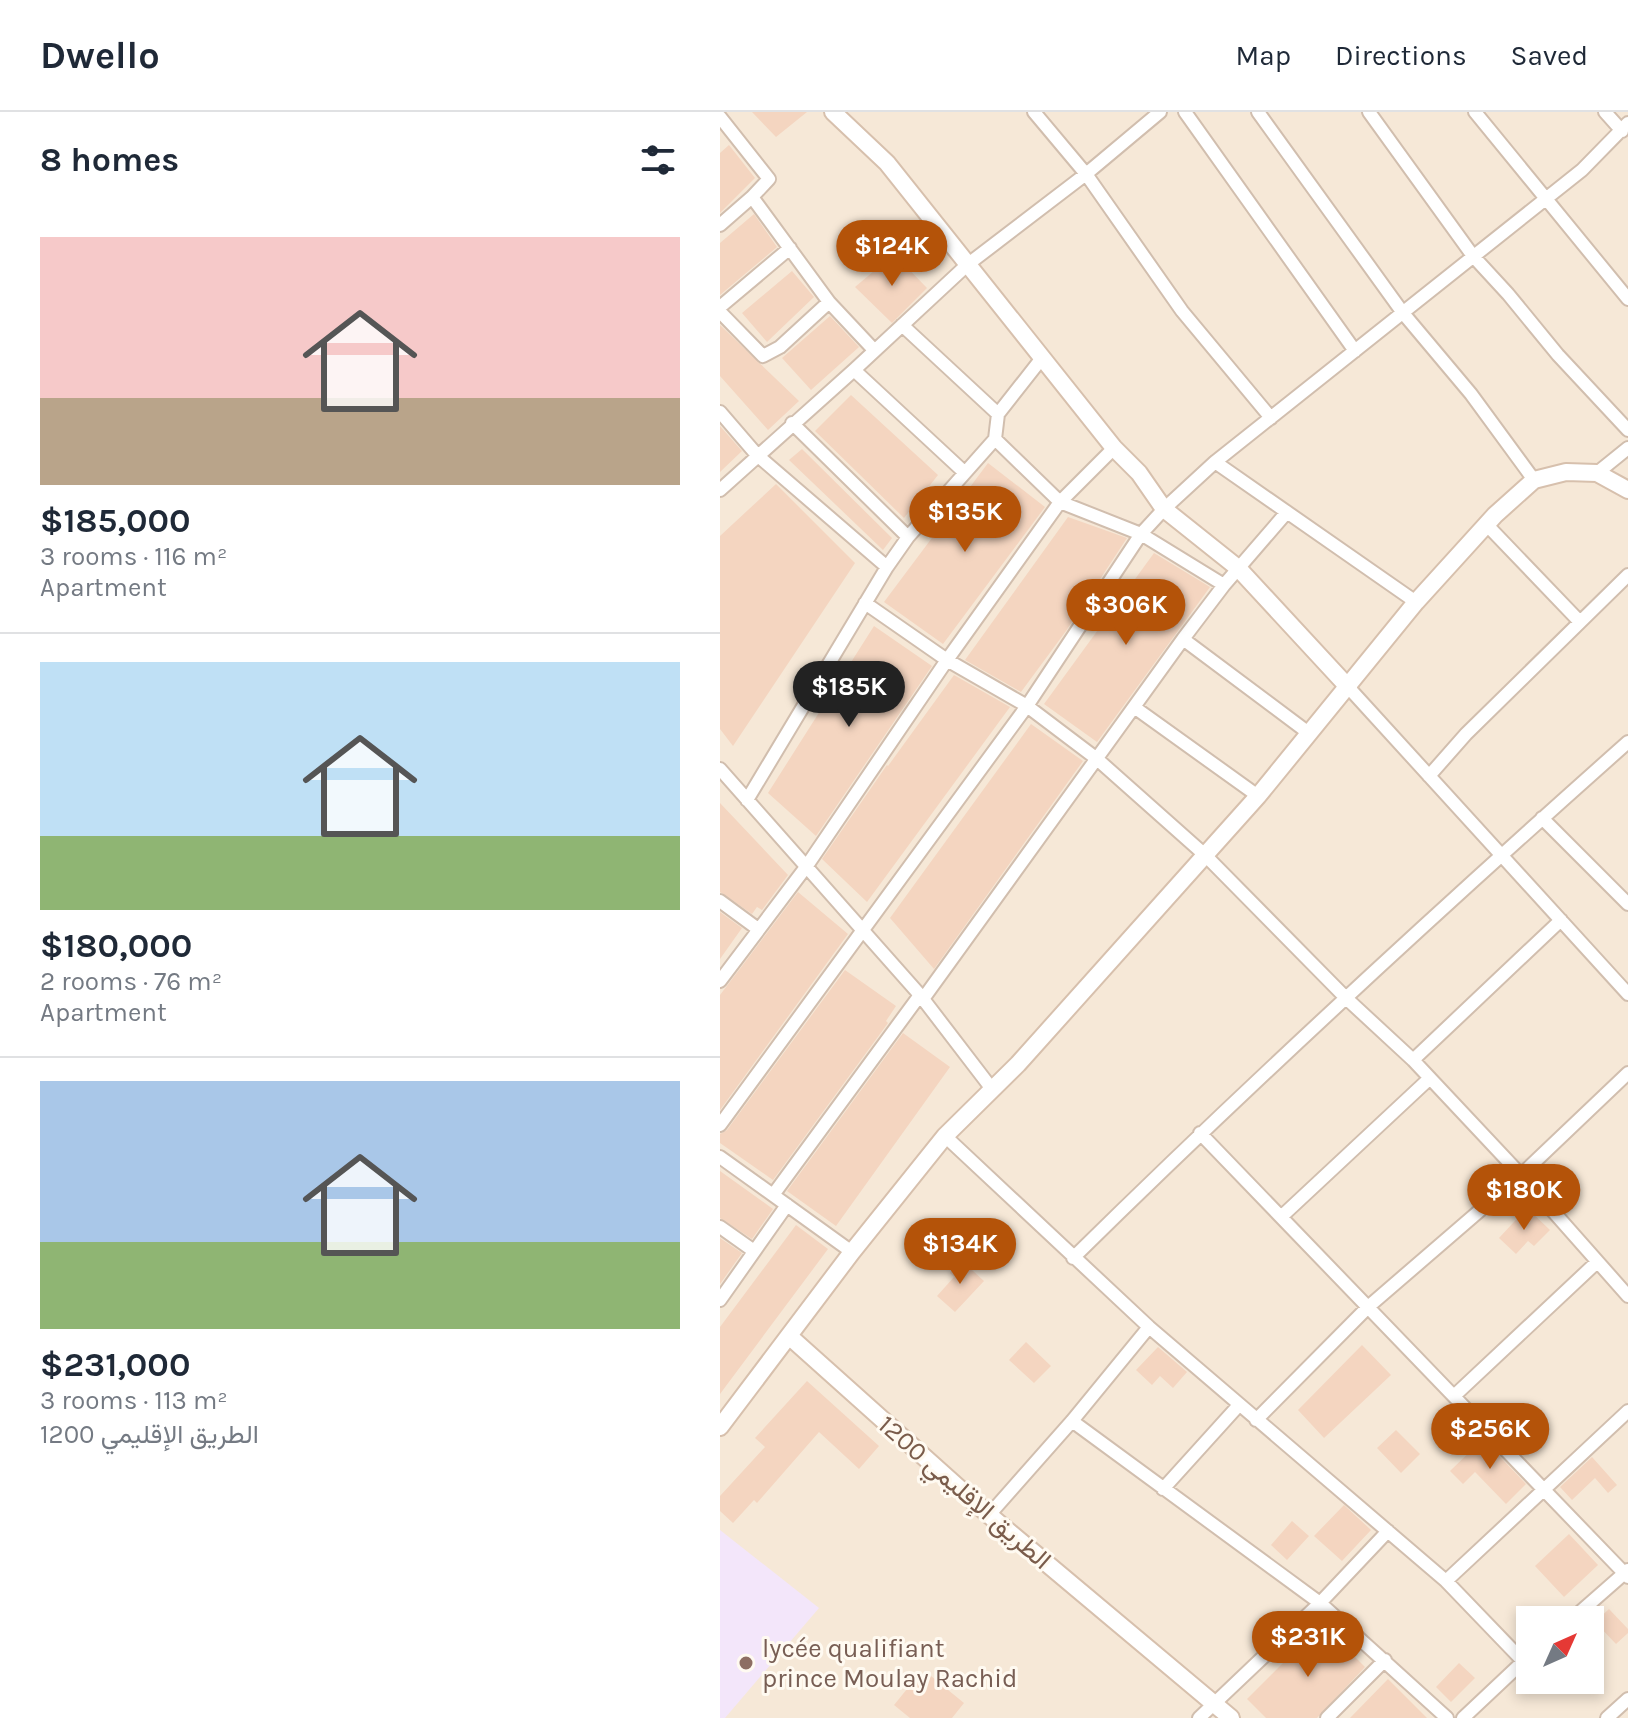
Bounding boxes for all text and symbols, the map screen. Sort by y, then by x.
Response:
text: Dwello [40,33,160,78]
text: Map [1236,39,1291,72]
text: Directions [1335,39,1467,72]
text: Saved [1511,39,1588,72]
icon: filters [636,138,680,182]
text: 8 homes [40,140,179,180]
pin: $124K [836,220,948,288]
text: $124K [854,230,930,261]
icon: home [288,289,432,433]
pin: $135K [909,486,1021,554]
text: $135K [927,496,1003,527]
text: $185,000 [40,501,190,541]
text: 3 rooms · 116 m² [40,541,227,572]
text: Apartment [40,572,167,603]
pin: $306K [1070,579,1182,647]
text: $306K [1084,589,1168,620]
pin: $185K [793,661,905,729]
text: $185K [811,671,887,702]
icon: home [288,714,432,858]
text: $180,000 [40,926,192,966]
text: 2 rooms · 76 m² [40,966,222,997]
text: Apartment [40,997,167,1028]
icon: home [288,1133,432,1277]
pin: $180K [1468,1164,1580,1232]
text: $180K [1485,1174,1563,1205]
pin: $134K [904,1218,1016,1286]
text: $134K [922,1228,998,1259]
text: $231,000 [40,1345,190,1385]
text: 3 rooms · 113 m² [40,1385,228,1416]
pin: $256K [1434,1403,1546,1471]
street label: الطريق الإقليمي 1200 [869,1409,1057,1580]
text: $256K [1449,1413,1531,1444]
text: الطريق الإقليمي 1200 [40,1419,259,1450]
north arrow [1516,1606,1604,1694]
map controls [1516,1606,1604,1694]
pin: $231K [1252,1611,1364,1679]
text: $231K [1270,1621,1346,1652]
place label: lycée qualifiant prince Moulay Rachid [762,1633,1017,1694]
marker: lycée qualifiant prince Moulay Rachid [737,1654,755,1672]

